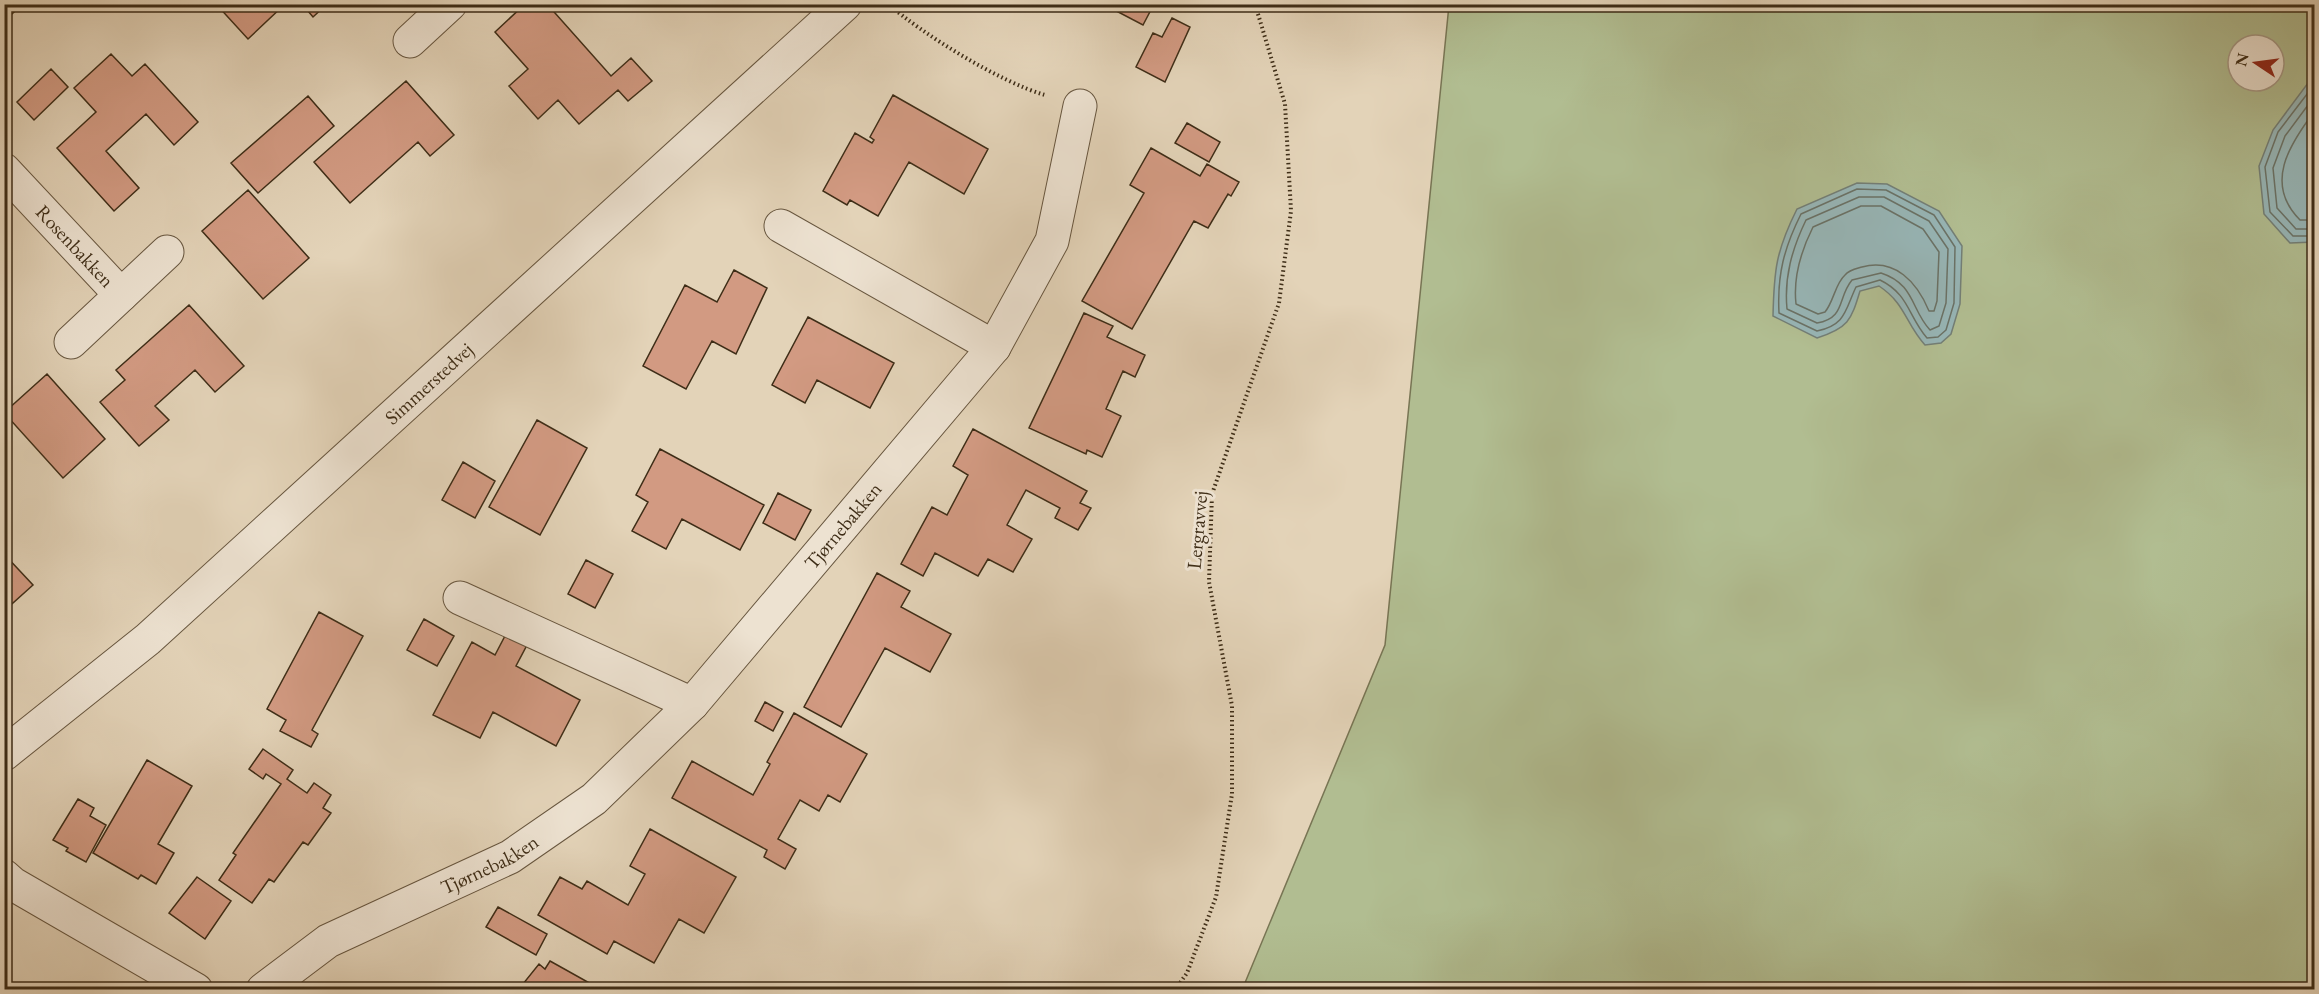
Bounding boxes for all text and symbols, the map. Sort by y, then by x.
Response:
north arrow [2226,33,2286,93]
text: N [2230,51,2254,68]
street label: Rosenbakken [30,199,120,293]
street label: Simmerstedvej [379,336,478,430]
street label: Tjørnebakken [799,476,887,575]
street label: Lergravvej [1181,490,1213,570]
street label: Tjørnebakken [436,828,544,900]

